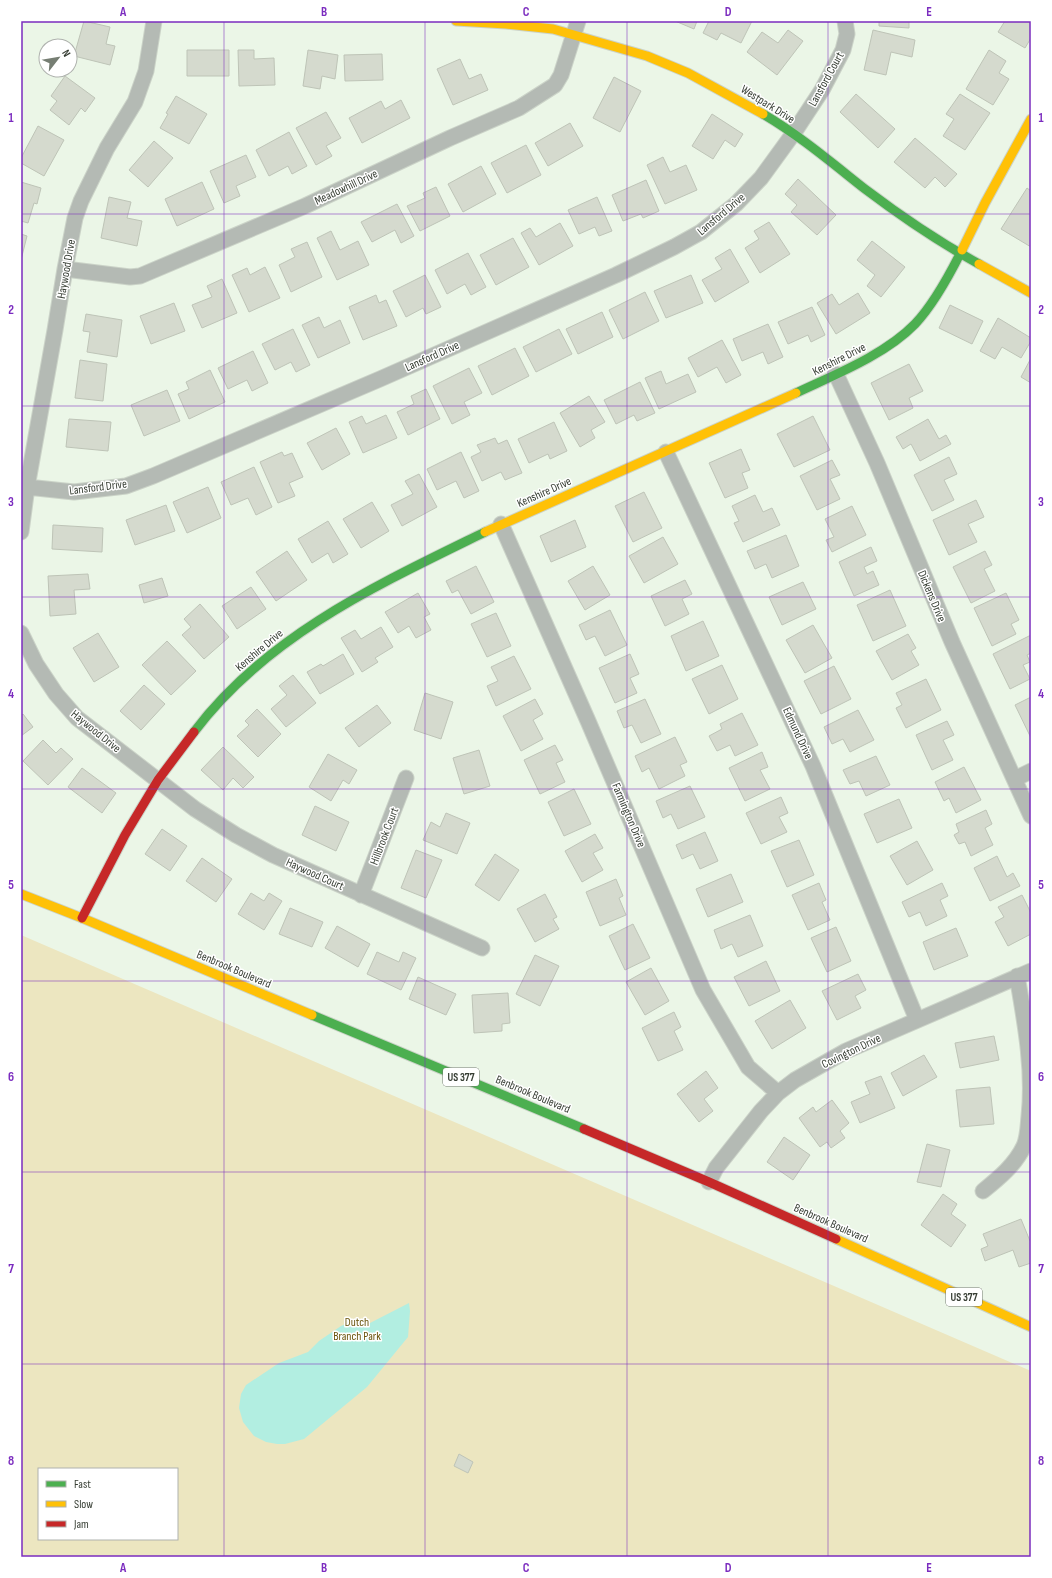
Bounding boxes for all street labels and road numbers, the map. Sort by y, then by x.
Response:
street label: Lansford Court [805,49,848,109]
street label: Westpark Drive [738,82,798,127]
street label: Meadowhill Drive [312,166,380,209]
street label: Lansford Drive [694,190,748,239]
street label: Haywood Drive [54,238,79,300]
street label: Lansford Drive [403,338,462,375]
street label: Kenshire Drive [810,340,869,379]
street label: Kenshire Drive [515,474,574,511]
street label: Lansford Drive [68,477,128,498]
street label: Dickens Drive [914,568,949,624]
street label: Kenshire Drive [232,626,286,675]
street label: Edmund Drive [779,705,816,762]
street label: Haywood Drive [68,707,124,756]
street label: Farmington Drive [608,781,649,850]
street label: Hillbrook Court [367,805,402,867]
street label: Haywood Court [284,855,346,894]
street label: Benbrook Boulevard [194,947,273,992]
street label: Covington Drive [819,1031,883,1072]
road number: US 377 [443,1068,479,1086]
street label: Benbrook Boulevard [493,1072,572,1117]
street label: Benbrook Boulevard [791,1200,870,1247]
road number: US 377 [946,1288,982,1306]

